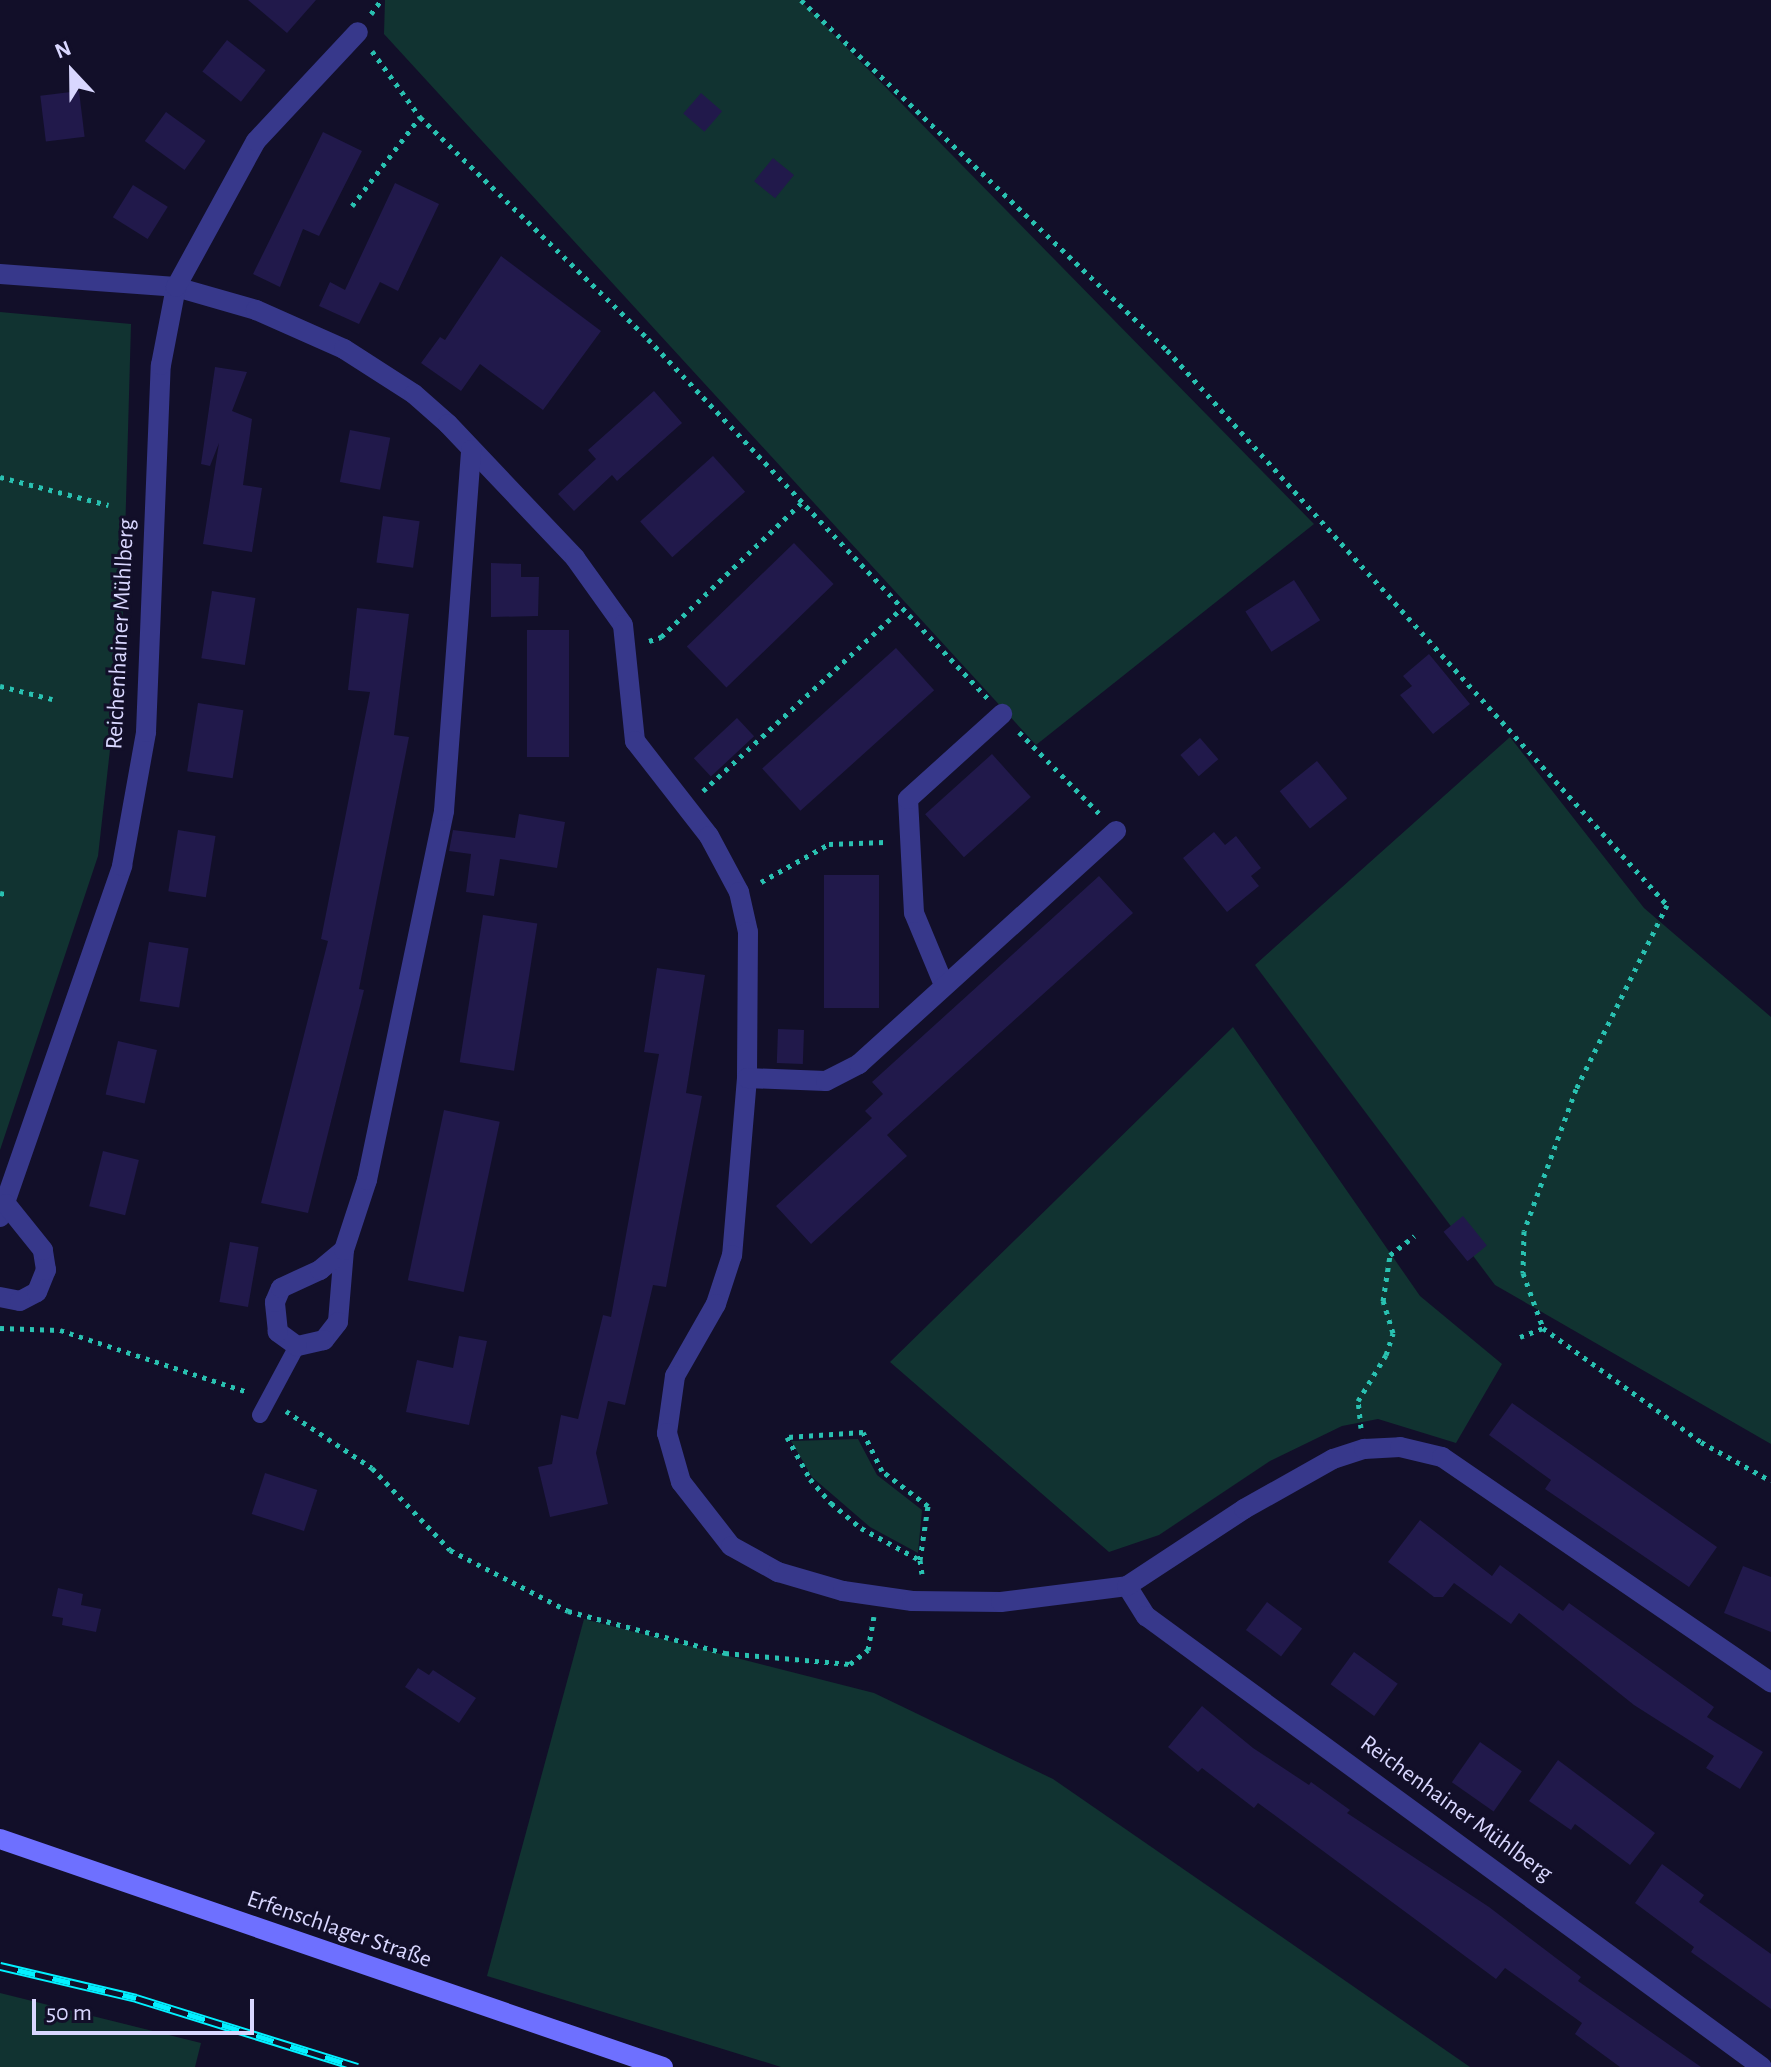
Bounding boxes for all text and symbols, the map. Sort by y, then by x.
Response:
north arrow [32,32,112,112]
text: N [52,37,74,63]
street label: Reichenhainer Mühlberg [101,518,141,750]
street label: Reichenhainer Mühlberg [1354,1729,1558,1889]
street label: Erfenschlager Straße [243,1885,435,1975]
scale bar [36,1983,258,2033]
text: 50 m [46,2001,92,2025]

